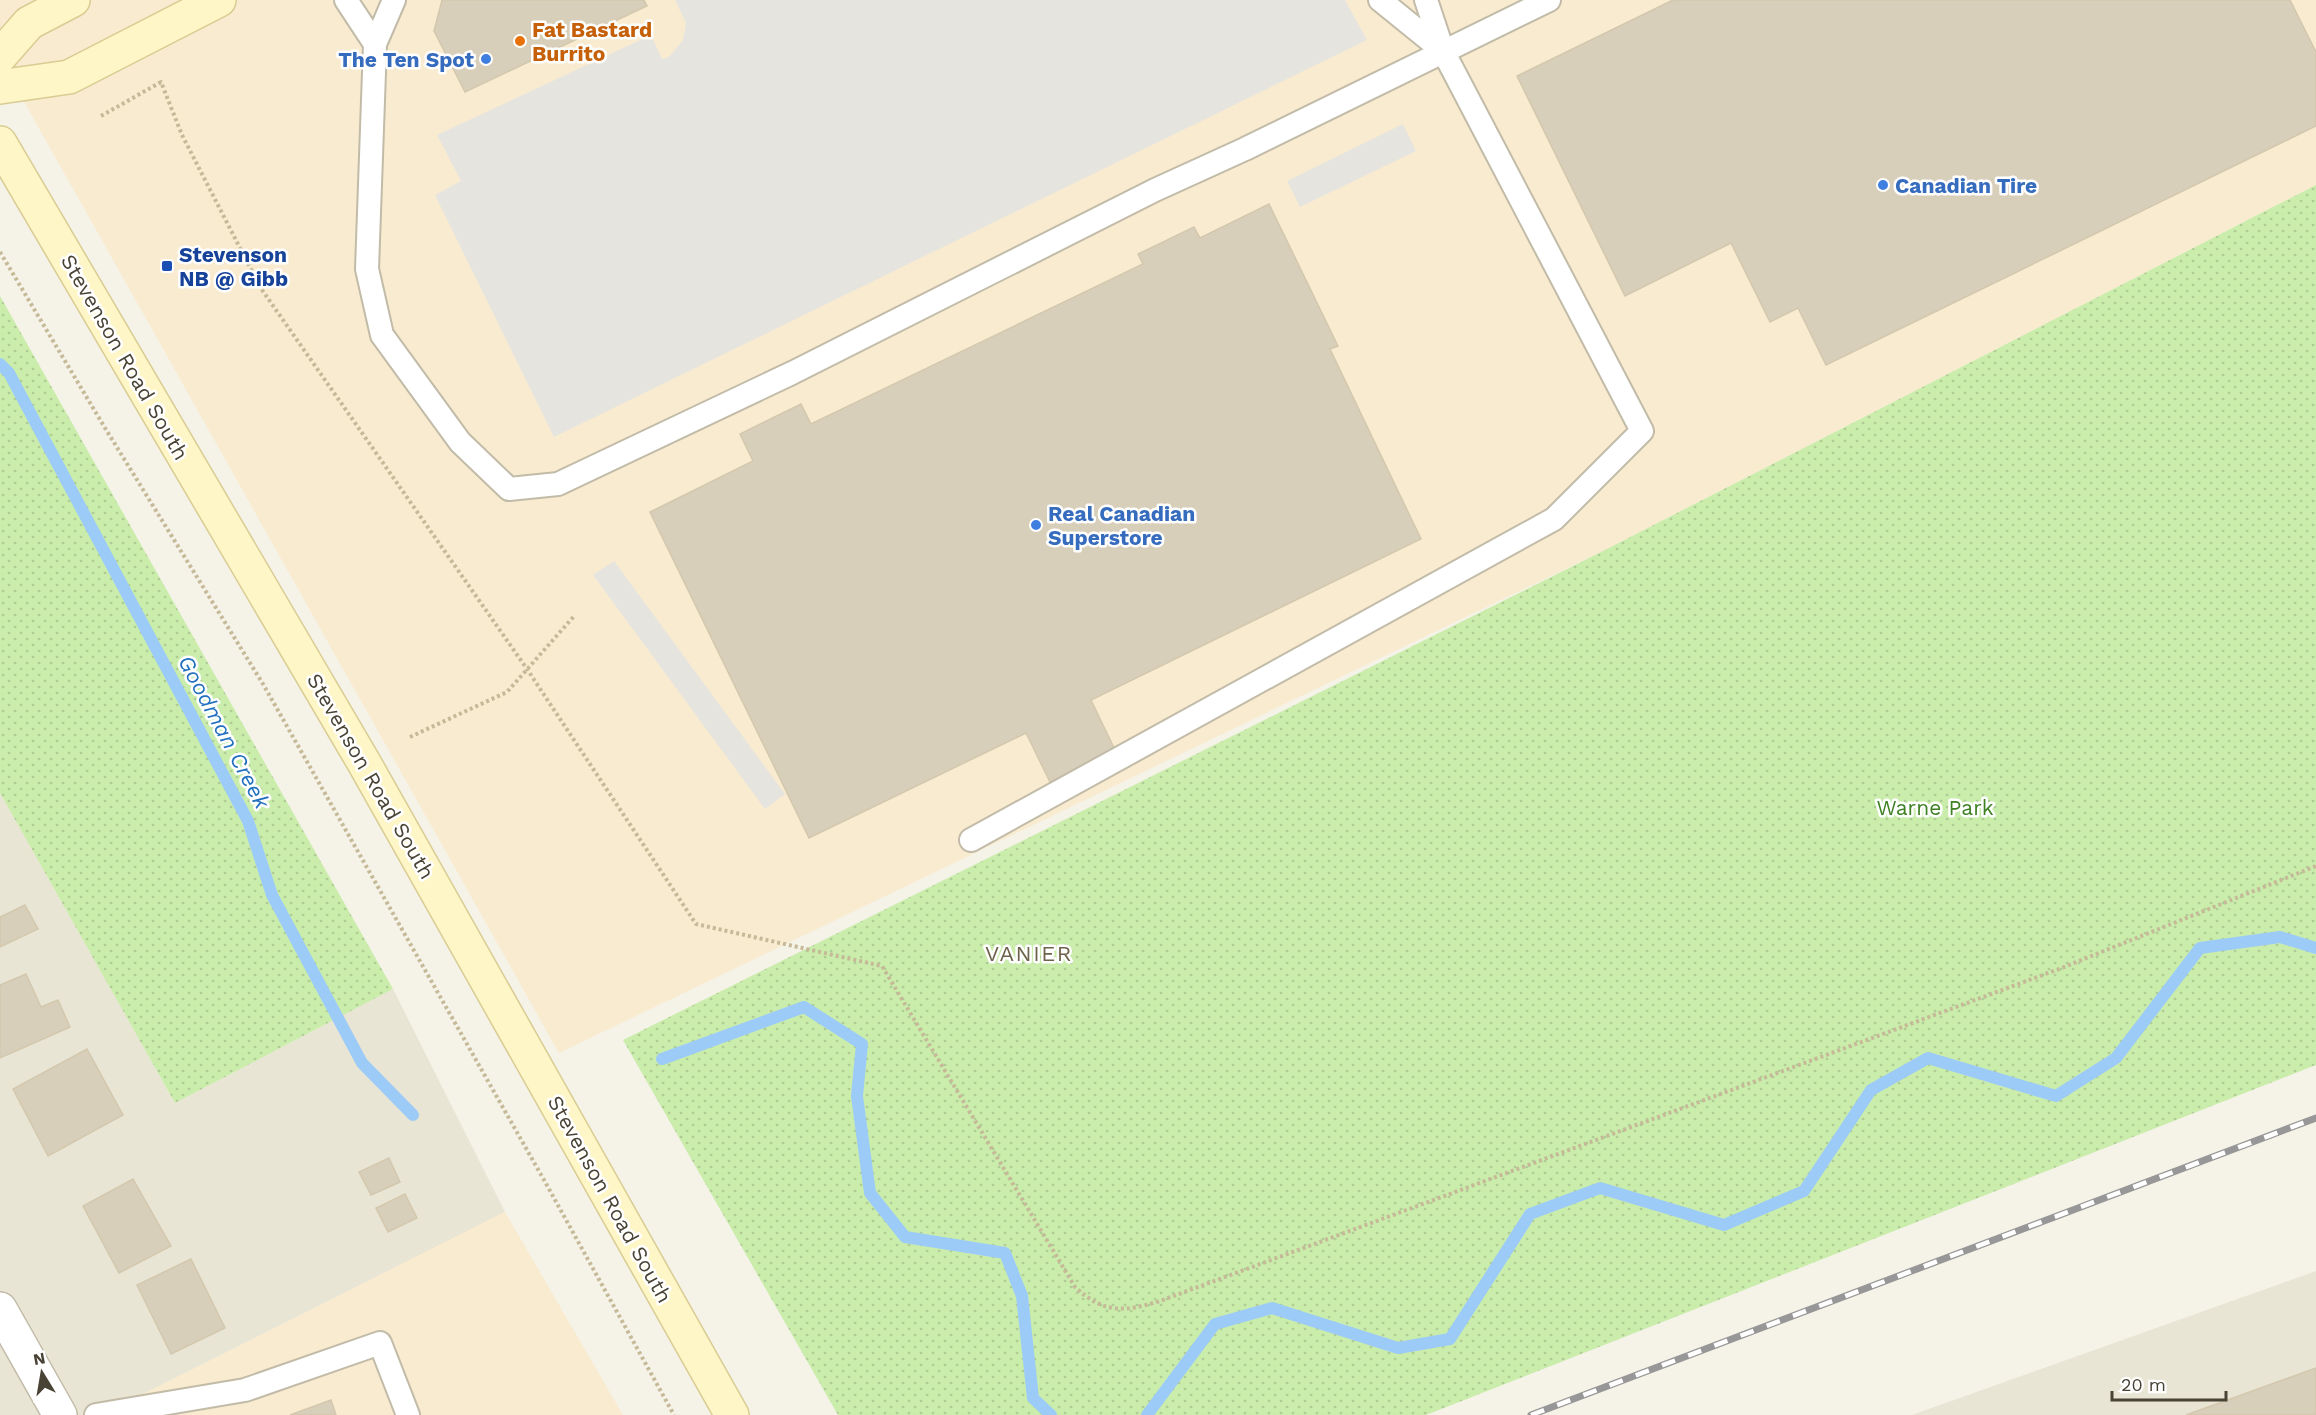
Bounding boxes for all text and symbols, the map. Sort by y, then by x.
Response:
place label: Fat Bastard Burrito [532,17,652,66]
marker: Fat Bastard Burrito [513,34,527,48]
place label: The Ten Spot [338,47,474,72]
marker: The Ten Spot [479,52,493,66]
place label: Canadian Tire [1895,173,2037,198]
marker: Canadian Tire [1876,178,1890,192]
place label: Stevenson NB @ Gibb [179,242,288,291]
street label: Stevenson Road South [56,250,194,464]
marker: Stevenson NB @ Gibb [160,259,174,273]
place label: Real Canadian Superstore [1048,501,1195,550]
marker: Real Canadian Superstore [1029,518,1043,532]
water label: Goodman Creek [173,651,275,814]
street label: Stevenson Road South [302,669,440,883]
park label: Warne Park [1876,795,1994,820]
district label: VANIER [985,941,1073,966]
street label: Stevenson Road South [543,1091,677,1307]
north arrow [12,1343,72,1403]
text: N [32,1348,47,1369]
scale bar [2112,1364,2226,1402]
text: 20 m [2121,1374,2166,1395]

